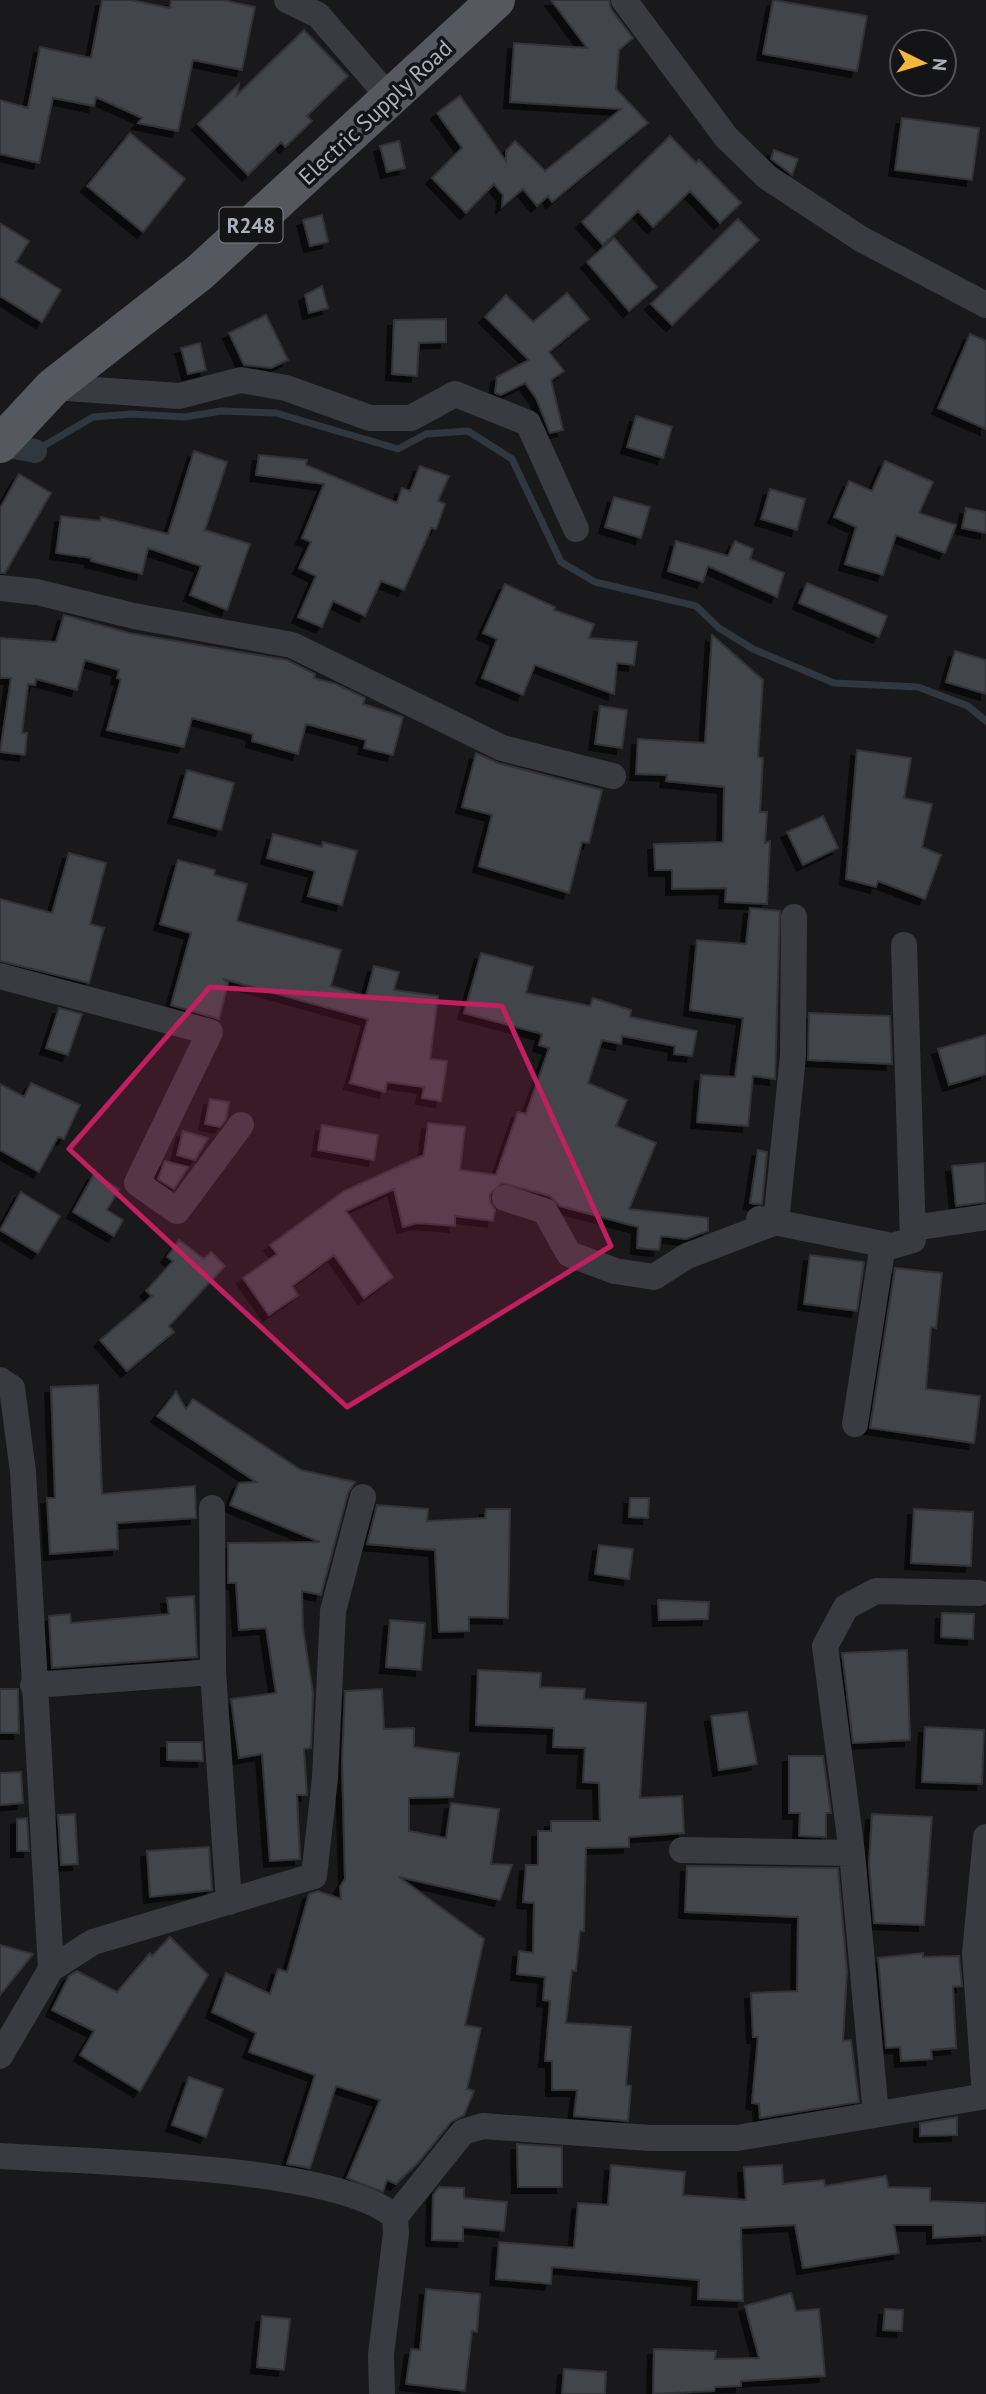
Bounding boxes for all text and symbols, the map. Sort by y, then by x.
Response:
north arrow [888,28,958,98]
street label: Electric Supply Road [292,33,458,191]
text: N [927,57,952,72]
road number: R248 [219,208,282,243]

